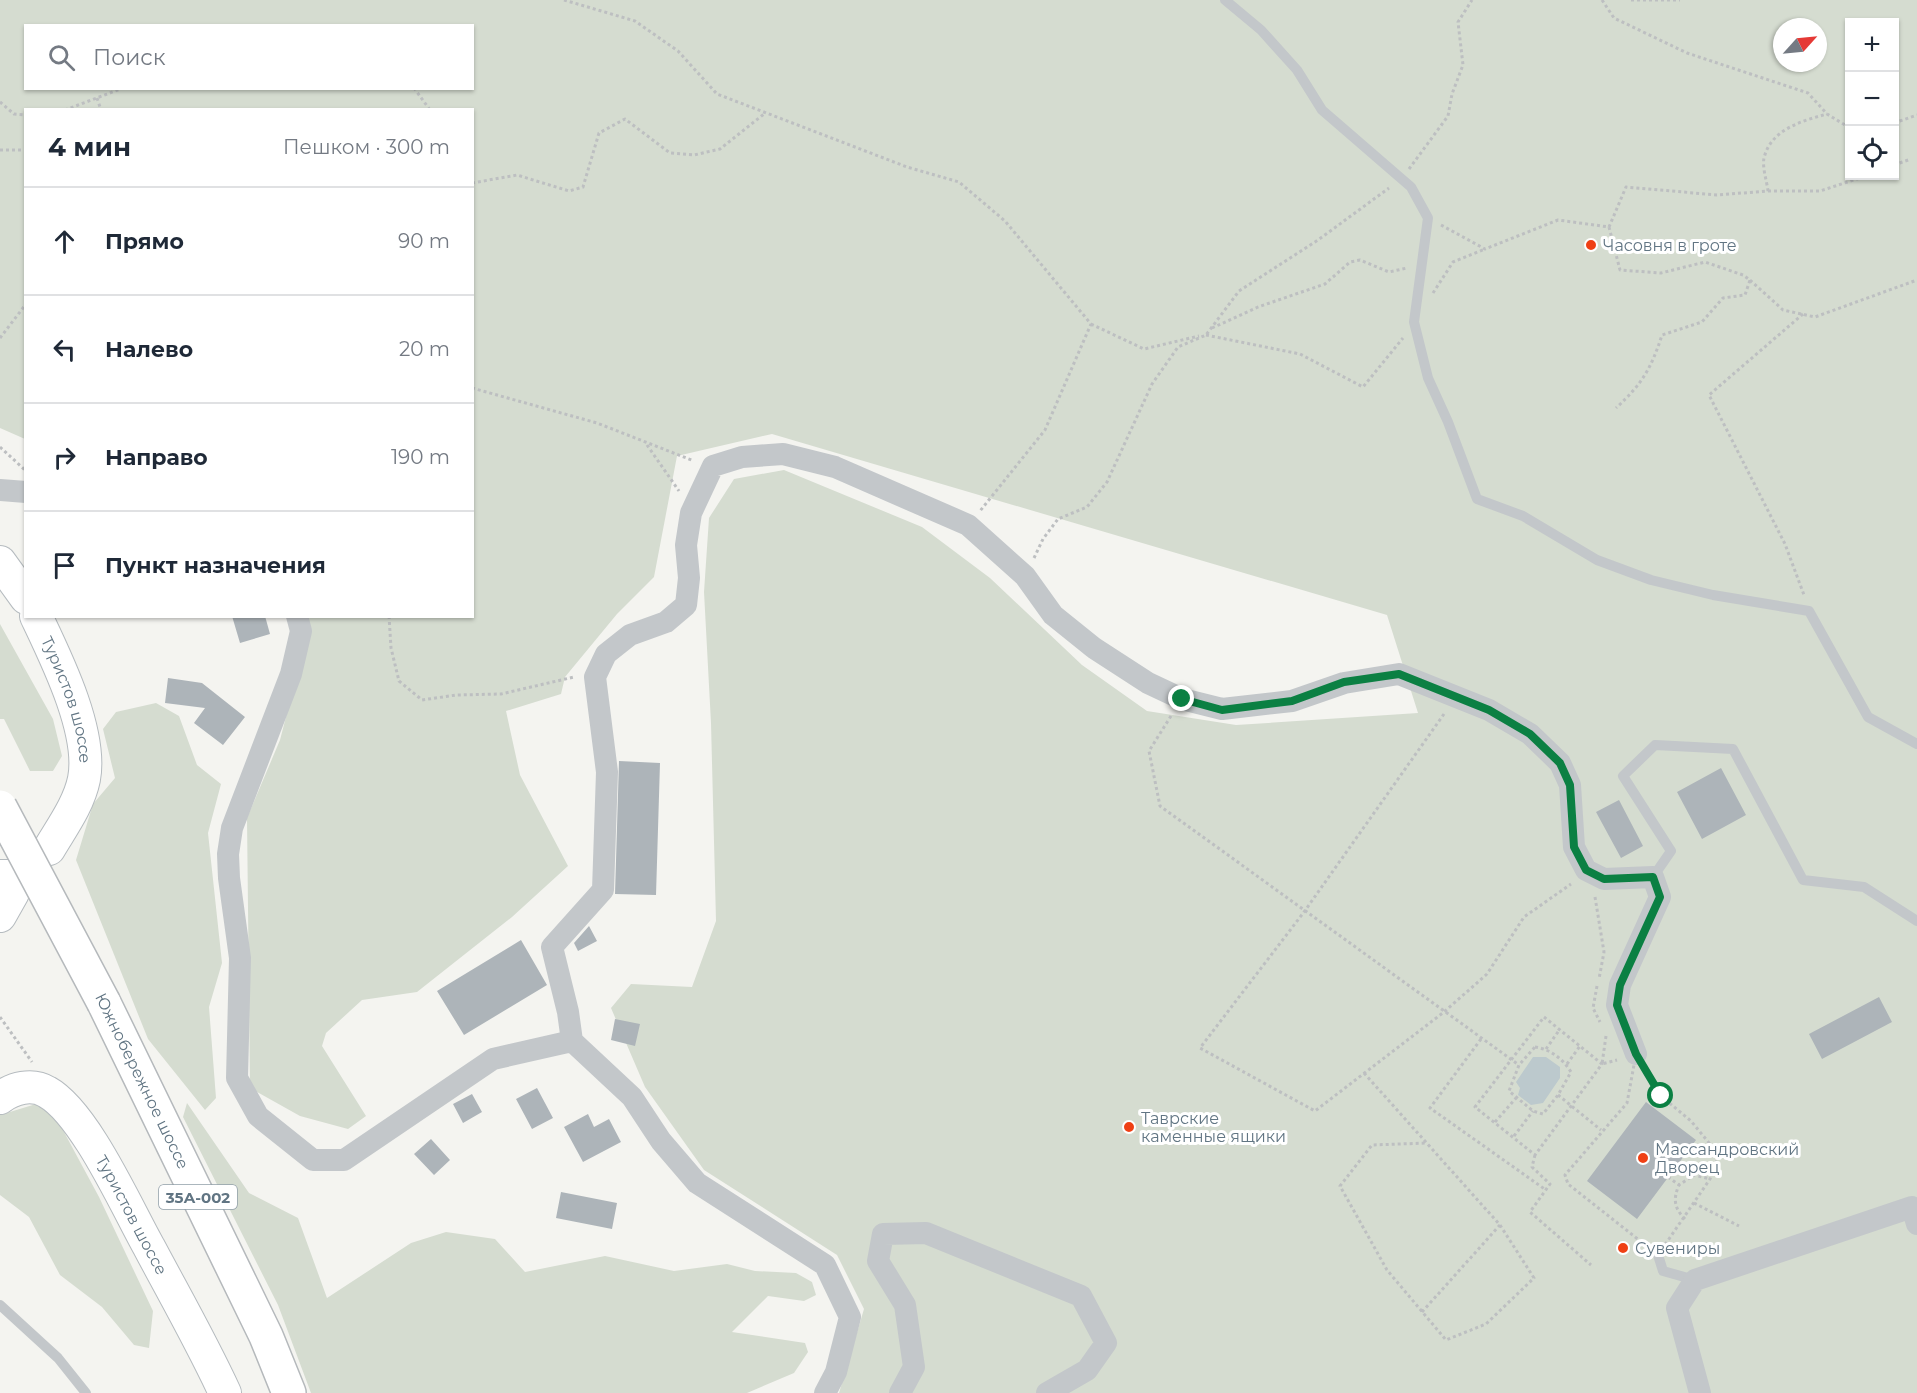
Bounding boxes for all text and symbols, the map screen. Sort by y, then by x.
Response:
north arrow [1773,18,1827,72]
map controls [1845,18,1899,180]
button: + [1845,18,1899,72]
search box [24,24,474,90]
icon: search [45,41,78,74]
text: Поиск [93,44,165,71]
button: − [1845,72,1899,126]
button: locate [1845,126,1899,180]
text: 4 мин [48,131,131,163]
text: Пешком · 300 m [283,135,450,159]
icon: ahead [48,225,81,258]
text: Прямо [105,228,184,255]
text: 90 m [398,229,450,253]
place label: Часовня в гроте [1603,236,1737,255]
marker: Часовня в гроте [1584,238,1598,252]
icon: left [48,333,81,366]
text: Налево [105,336,193,363]
text: 20 m [399,337,450,361]
icon: right [48,441,81,474]
text: Направо [105,444,208,471]
text: 190 m [391,445,450,469]
icon: arrive [48,549,81,582]
text: Пункт назначения [105,552,326,579]
street label: Туристов шоссе [37,633,95,764]
route end [1168,685,1194,711]
street label: Южнобережное шоссе [91,990,193,1172]
route start [1647,1082,1673,1108]
place label: Таврские каменные ящики [1141,1109,1286,1146]
marker: Таврские каменные ящики [1122,1120,1136,1134]
place label: Массандровский Дворец [1655,1140,1799,1177]
marker: Массандровский Дворец [1636,1151,1650,1165]
street label: Туристов шоссе [92,1152,172,1278]
road number: 35А-002 [159,1185,237,1209]
place label: Сувениры [1635,1239,1720,1258]
marker: Сувениры [1616,1241,1630,1255]

